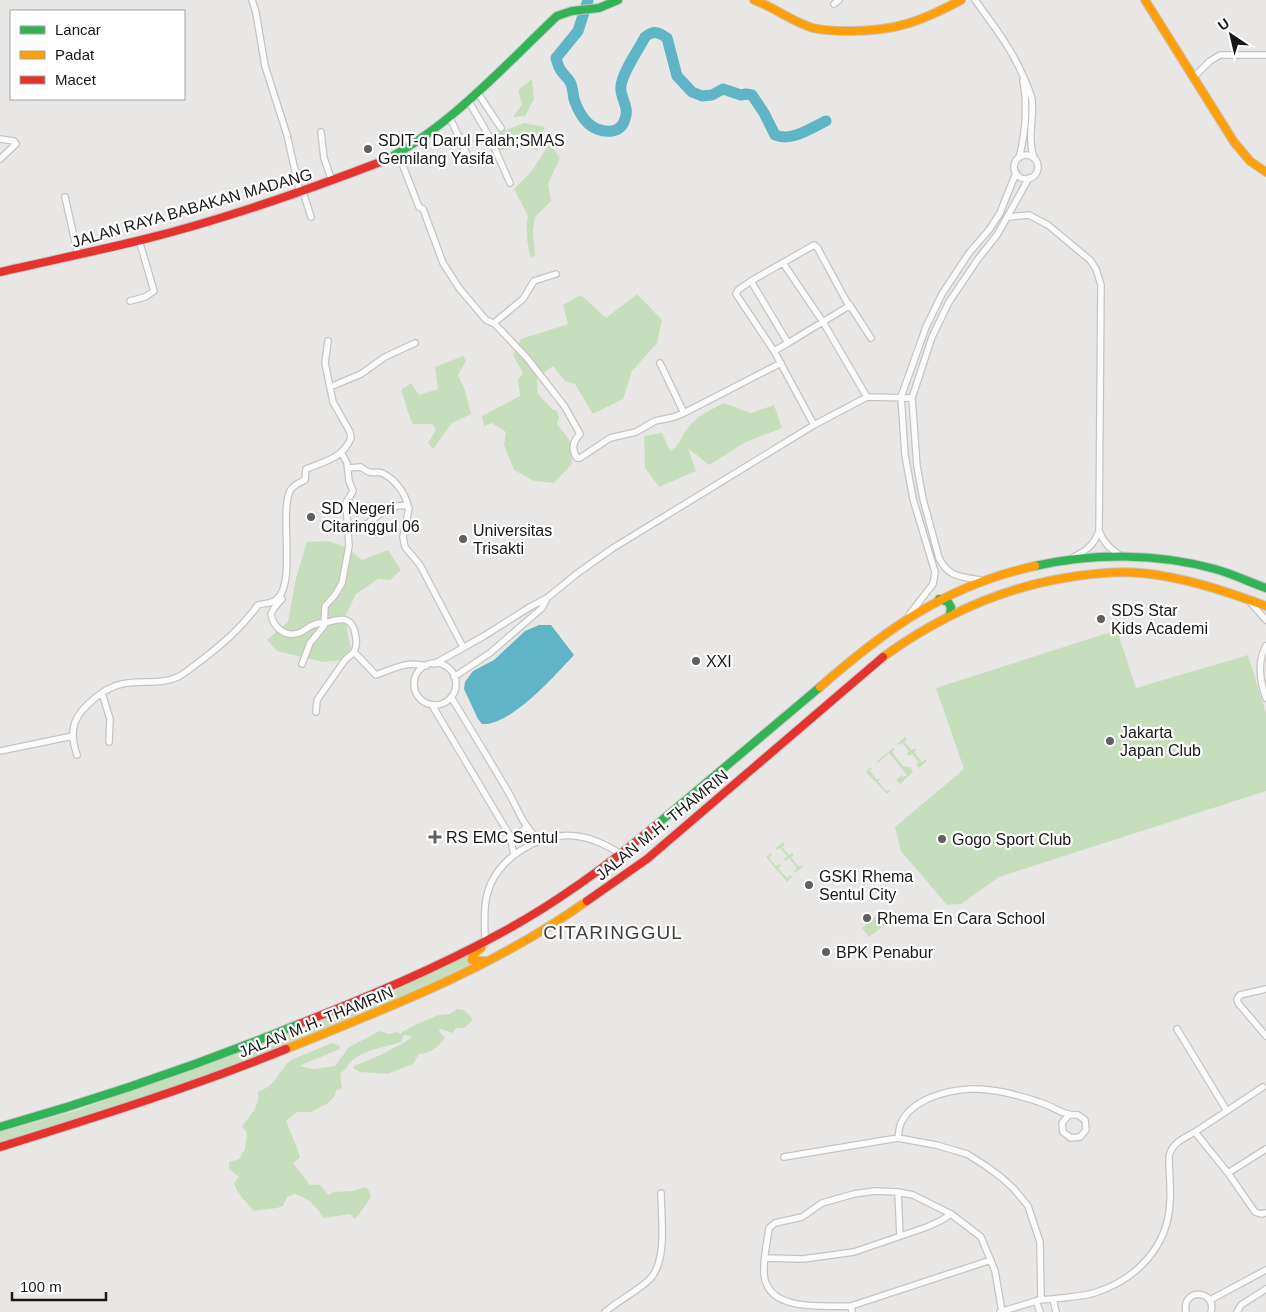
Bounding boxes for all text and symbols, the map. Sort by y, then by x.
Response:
legend [10,10,185,100]
north arrow [1206,10,1256,60]
text: U [1215,15,1232,34]
text: Lancar [55,21,101,38]
text: Padat [55,46,95,63]
text: Macet [55,71,97,88]
place label: SDIT-q Darul Falah;SMAS Gemilang Yasifa [378,132,565,167]
marker: SDIT-q Darul Falah;SMAS Gemilang Yasifa [362,143,374,155]
street label: JALAN RAYA BABAKAN MADANG [70,165,314,251]
place label: SD Negeri Citaringgul 06 [321,500,420,535]
marker: SD Negeri Citaringgul 06 [305,511,317,523]
place label: Universitas Trisakti [473,522,552,557]
marker: Universitas Trisakti [457,533,469,545]
place label: SDS Star Kids Academi [1111,602,1208,637]
marker: SDS Star Kids Academi [1095,613,1107,625]
place label: XXI [706,653,732,670]
marker: XXI [690,655,702,667]
place label: Jakarta Japan Club [1120,724,1201,759]
marker: Jakarta Japan Club [1104,735,1116,747]
street label: JALAN M.H. THAMRIN [593,766,731,884]
place label: RS EMC Sentul [446,829,558,846]
marker: RS EMC Sentul [428,830,442,844]
place label: Gogo Sport Club [952,831,1071,848]
marker: Gogo Sport Club [936,833,948,845]
place label: GSKI Rhema Sentul City [819,868,913,903]
marker: GSKI Rhema Sentul City [803,879,815,891]
place label: Rhema En Cara School [877,910,1045,927]
marker: Rhema En Cara School [861,912,873,924]
district label: CITARINGGUL [543,922,683,943]
place label: BPK Penabur [836,944,934,961]
marker: BPK Penabur [820,946,832,958]
street label: JALAN M.H. THAMRIN [236,983,396,1061]
scale bar [12,1270,106,1302]
text: 100 m [20,1278,62,1295]

